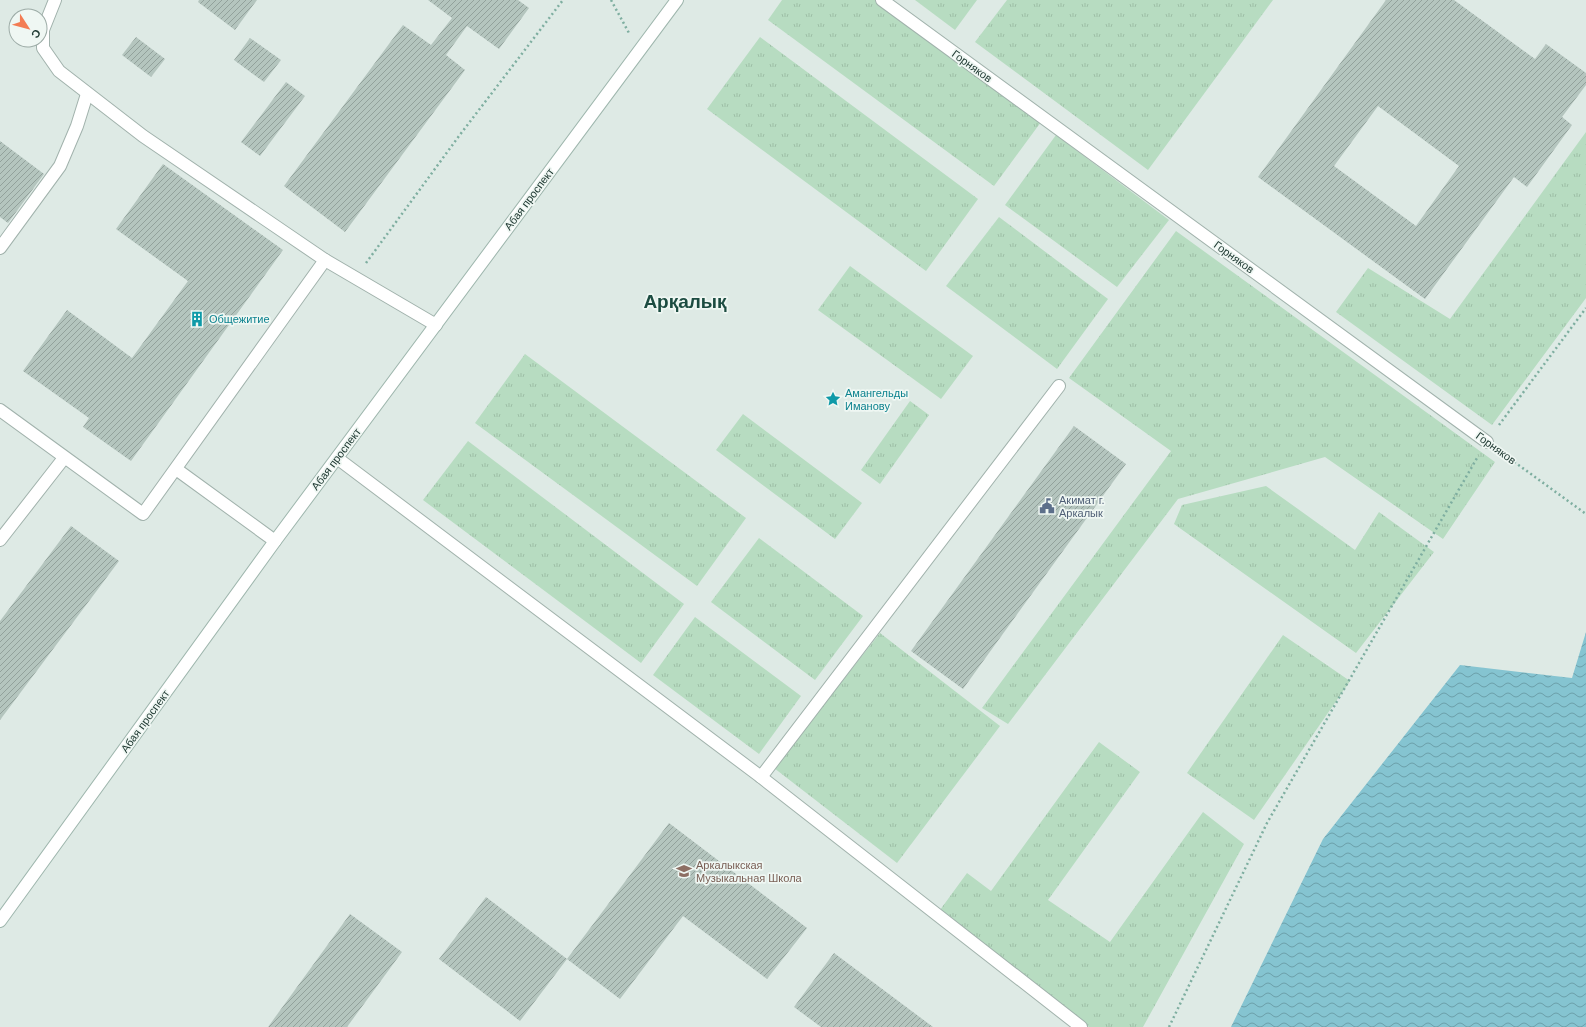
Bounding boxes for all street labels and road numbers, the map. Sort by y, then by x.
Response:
street label: Горняков [950,48,994,85]
street label: Абая проспект [502,166,556,232]
street label: Горняков [1212,239,1256,276]
street label: Абая проспект [309,426,363,492]
street label: Горняков [1474,430,1518,467]
street label: Абая проспект [118,687,172,755]

